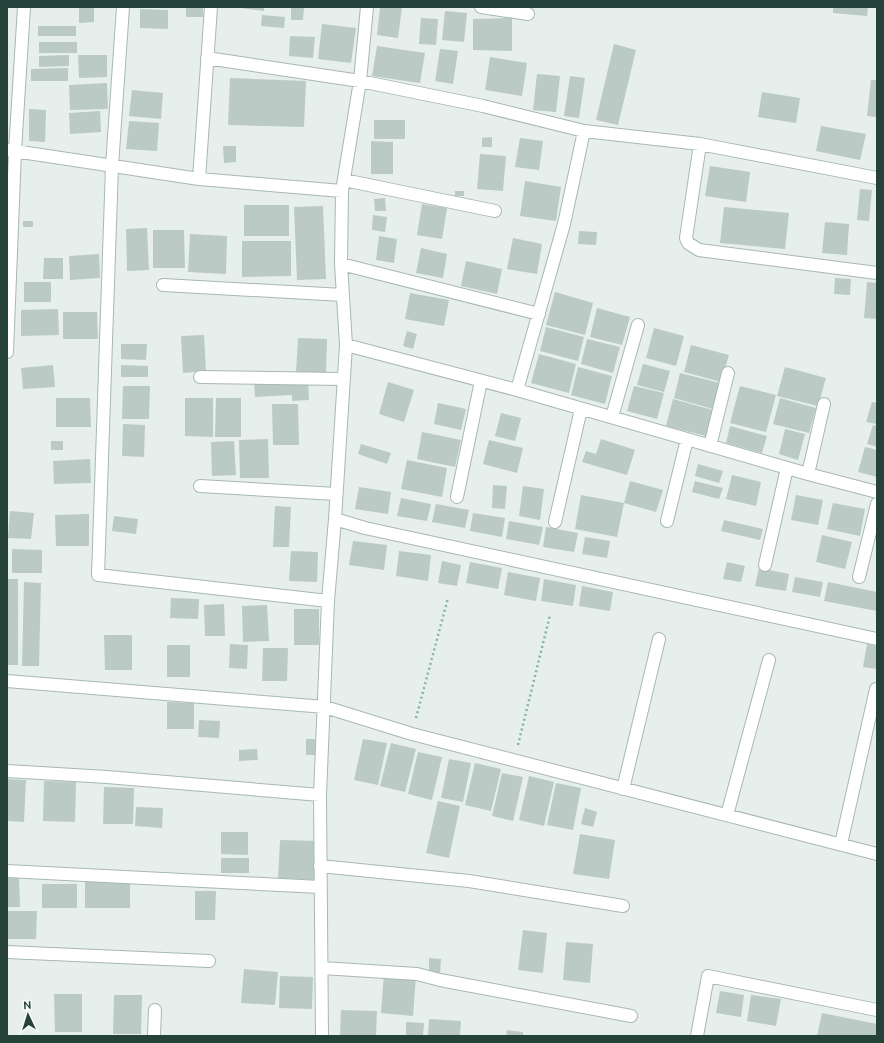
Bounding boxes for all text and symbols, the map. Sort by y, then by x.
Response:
north arrow [8,995,48,1035]
text: N [23,999,32,1011]

